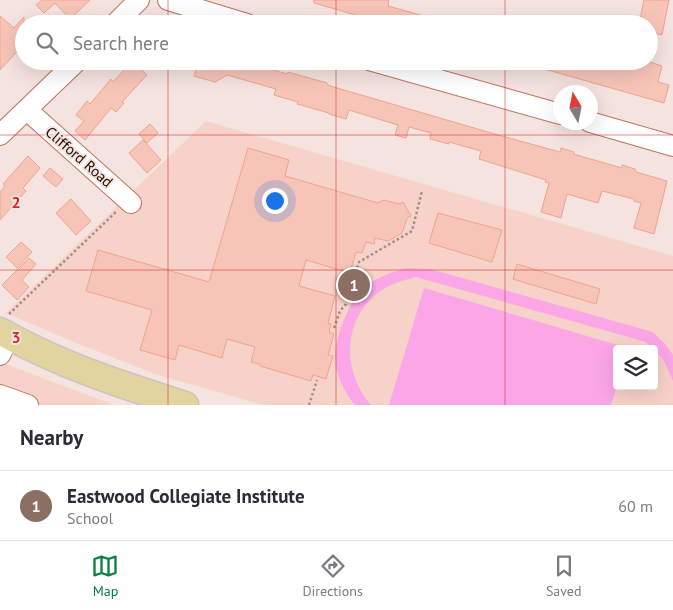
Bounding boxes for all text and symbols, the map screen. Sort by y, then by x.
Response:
search box [15,15,658,70]
icon: search [33,29,61,57]
text: Search here [73,31,169,55]
north arrow [553,85,598,130]
street label: Clifford Road [42,122,117,191]
your location [262,188,288,214]
text: 2 [11,192,21,212]
pin: 1 [338,266,370,304]
text: 3 [11,327,21,347]
map controls [613,345,658,390]
button: layers [613,345,658,390]
text: Nearby [20,424,83,451]
text: Eastwood Collegiate Institute [67,484,305,508]
text: 1 [31,496,41,516]
text: 60 m [618,496,653,516]
text: School [67,508,113,528]
tab: Map [91,552,119,600]
tab: Directions [302,552,363,600]
tab: Saved [546,552,582,600]

